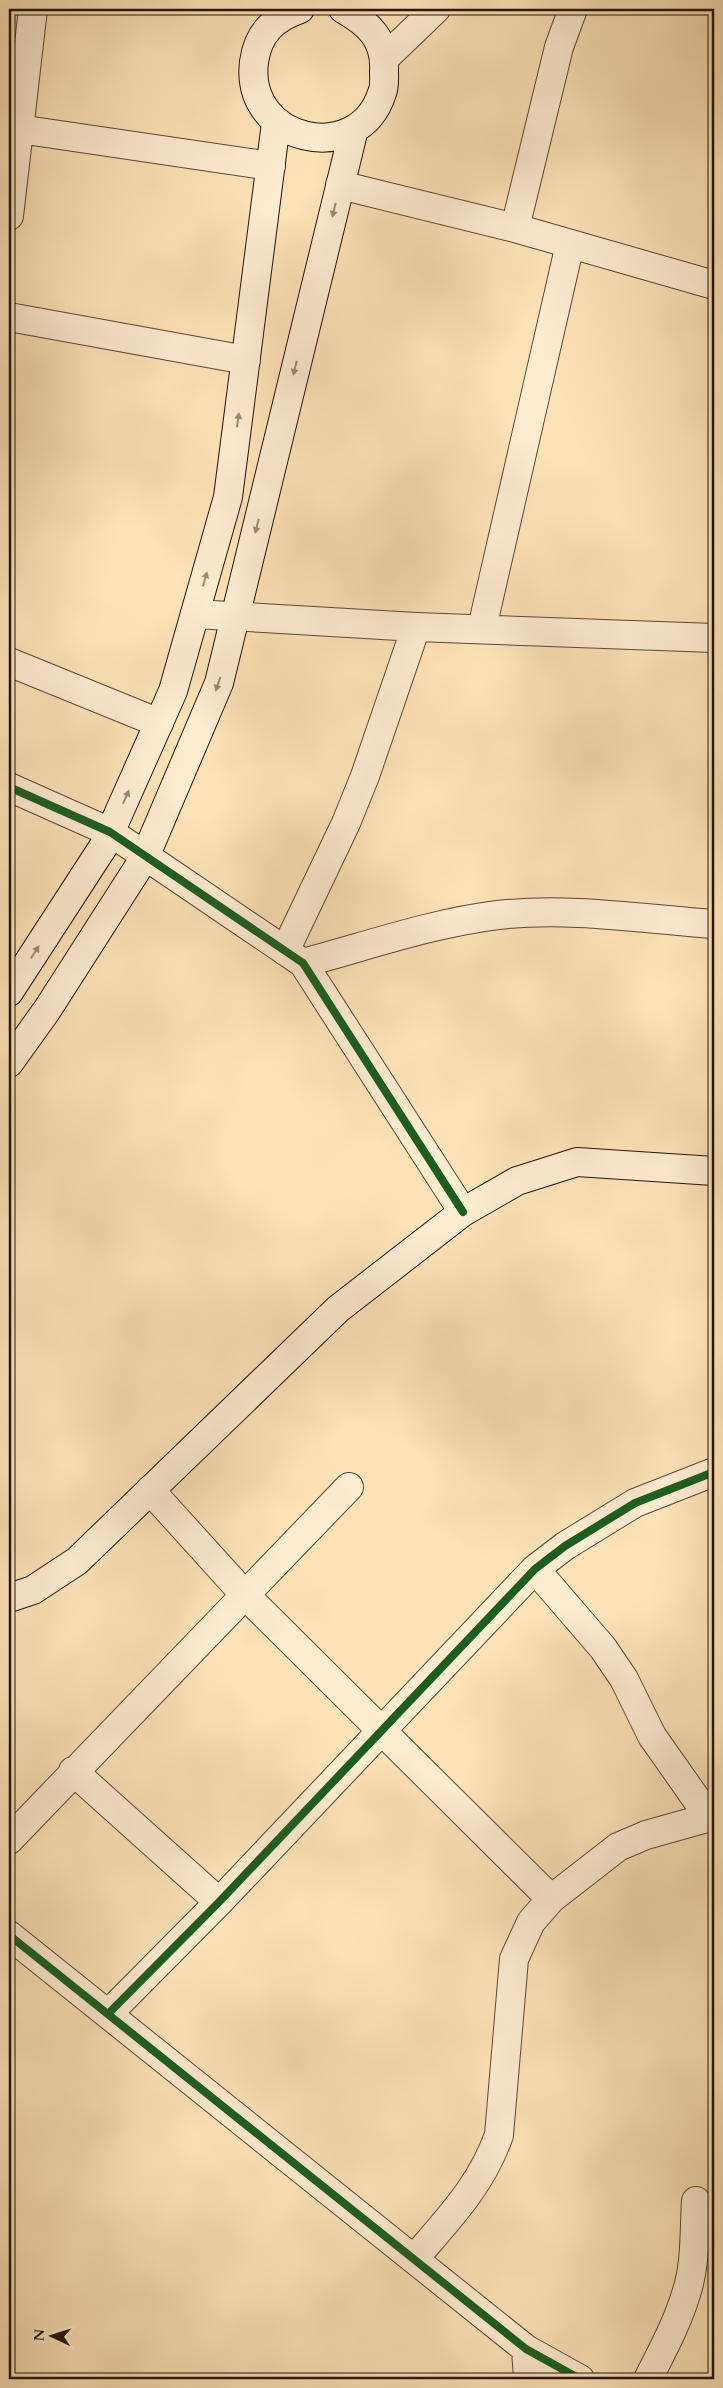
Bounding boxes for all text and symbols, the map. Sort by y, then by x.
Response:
one-way arrow [330,203,338,218]
one-way arrow [291,361,299,376]
one-way arrow [234,412,242,428]
one-way arrow [253,519,261,534]
one-way arrow [201,571,209,586]
one-way arrow [214,677,222,692]
one-way arrow [122,790,130,804]
one-way arrow [31,945,40,958]
north arrow [28,2310,78,2360]
text: N [30,2328,49,2342]

